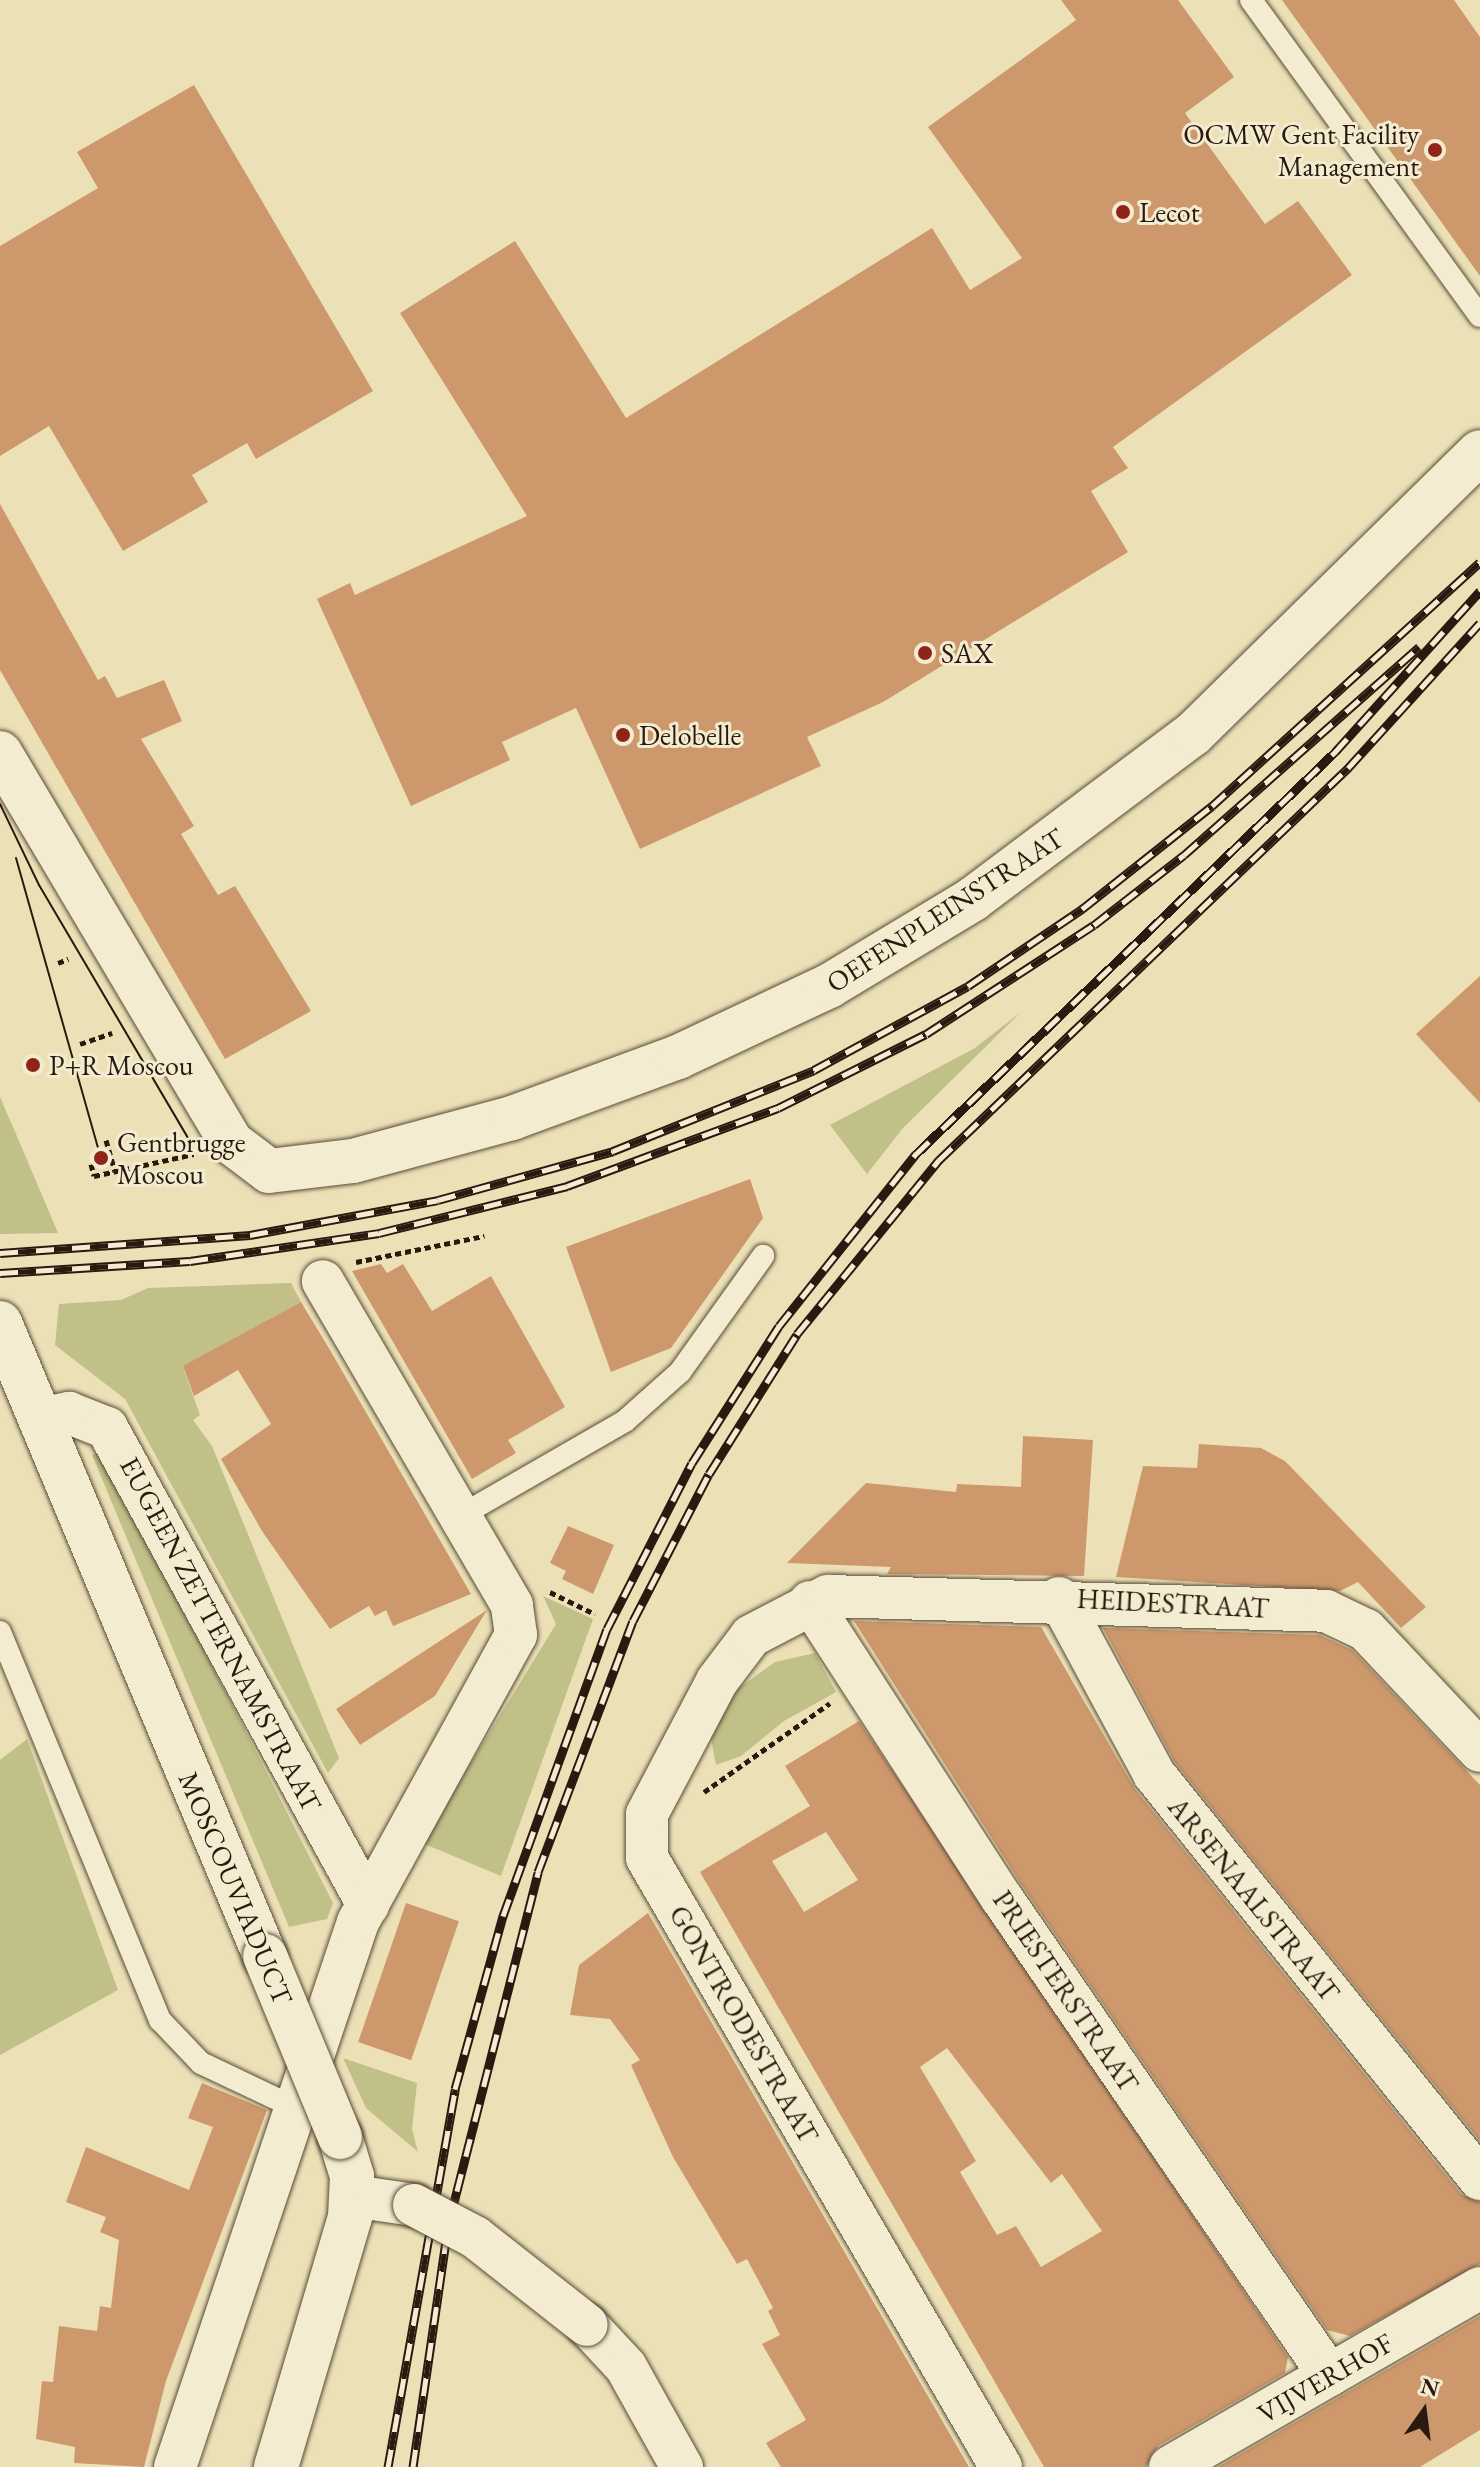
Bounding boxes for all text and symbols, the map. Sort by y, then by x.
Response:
place label: OCMW Gent Facility Management [1183,117,1419,183]
marker: OCMW Gent Facility Management [1426,141,1444,159]
place label: Lecot [1139,195,1199,229]
marker: Lecot [1114,203,1132,221]
place label: SAX [941,636,993,670]
marker: SAX [916,644,934,662]
place label: Delobelle [639,718,741,752]
marker: Delobelle [614,726,632,744]
street label: OEFENPLEINSTRAAT [820,821,1070,999]
place label: P+R Moscou [49,1048,194,1082]
marker: P+R Moscou [24,1056,42,1074]
place label: Gentbrugge Moscou [117,1125,246,1191]
marker: Gentbrugge Moscou [92,1149,110,1167]
street label: EUGEEN ZETTERNAMSTRAAT [113,1451,329,1817]
street label: HEIDESTRAAT [1076,1581,1270,1625]
street label: MOSCOUVIADUCT [172,1767,300,2009]
street label: ARSENAALSTRAAT [1161,1790,1347,2008]
street label: PRIESTERSTRAAT [986,1884,1146,2098]
street label: GONTRODESTRAAT [662,1899,826,2149]
street label: VIJVERHOF [1251,2326,1399,2430]
north arrow [1384,2371,1464,2451]
text: N [1418,2371,1442,2403]

